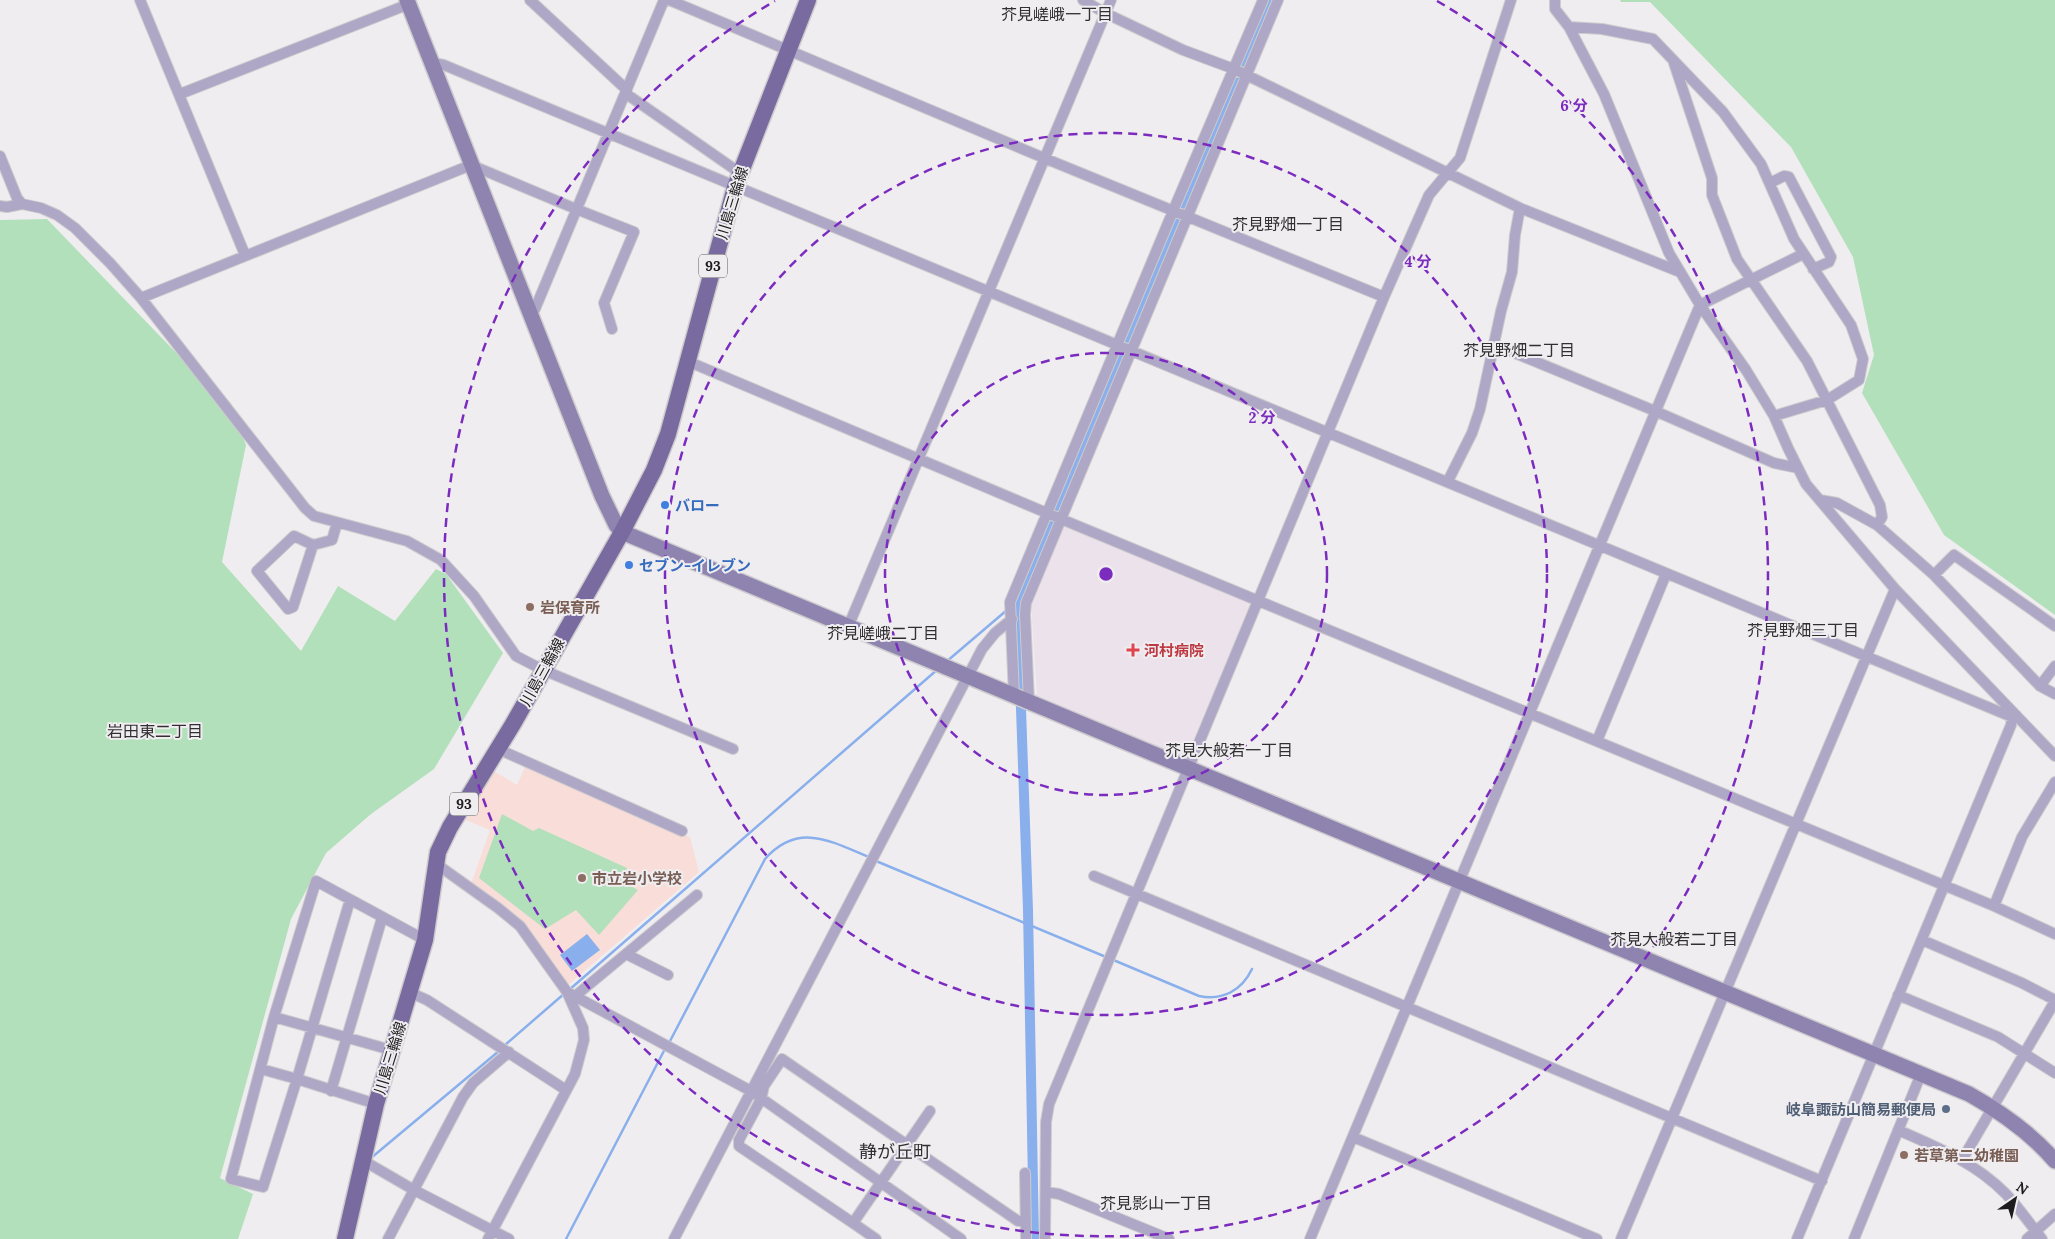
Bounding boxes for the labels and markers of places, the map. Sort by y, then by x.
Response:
place label: バロー [675,496,720,515]
marker: バロー [659,499,671,511]
place label: セブン-イレブン [639,556,751,575]
marker: セブン-イレブン [623,559,635,571]
centre of rings [1097,565,1115,583]
place label: 岩保育所 [540,598,600,617]
marker: 岩保育所 [524,601,536,613]
place label: 河村病院 [1144,641,1204,660]
marker: 河村病院 [1126,643,1140,657]
place label: 市立岩小学校 [592,869,682,888]
marker: 市立岩小学校 [576,872,588,884]
place label: 岐阜諏訪山簡易郵便局 [1786,1100,1936,1119]
marker: 岐阜諏訪山簡易郵便局 [1940,1103,1952,1115]
place label: 若草第二幼稚園 [1914,1146,2019,1165]
marker: 若草第二幼稚園 [1898,1149,1910,1161]

